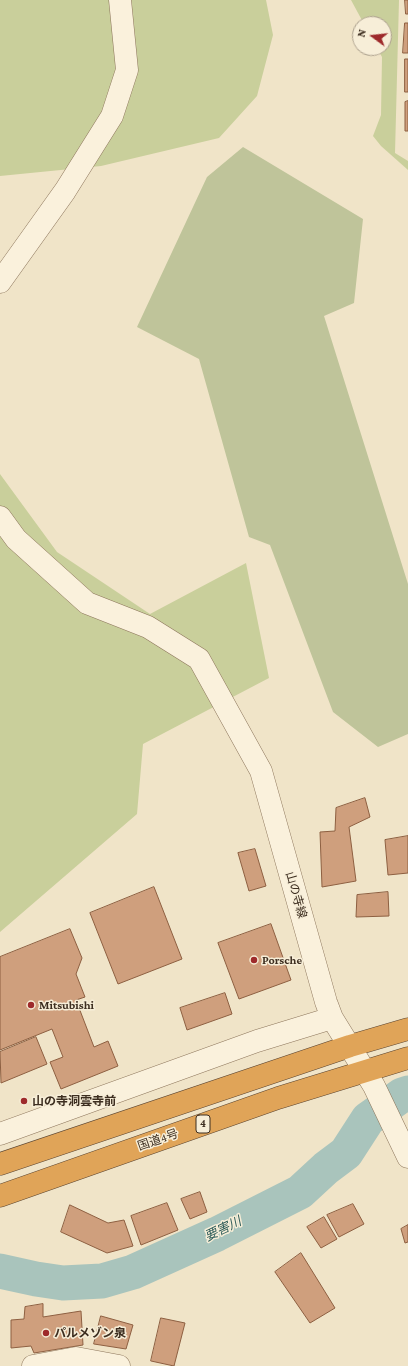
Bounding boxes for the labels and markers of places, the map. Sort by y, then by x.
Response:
place label: Porsche [262,953,302,967]
marker: Porsche [249,955,259,965]
place label: Mitsubishi [39,998,94,1012]
marker: Mitsubishi [26,1000,36,1010]
place label: 山の寺洞雲寺前 [32,1094,116,1108]
marker: 山の寺洞雲寺前 [19,1096,29,1106]
place label: パルメゾン泉 [54,1326,126,1340]
marker: パルメゾン泉 [41,1328,51,1338]

